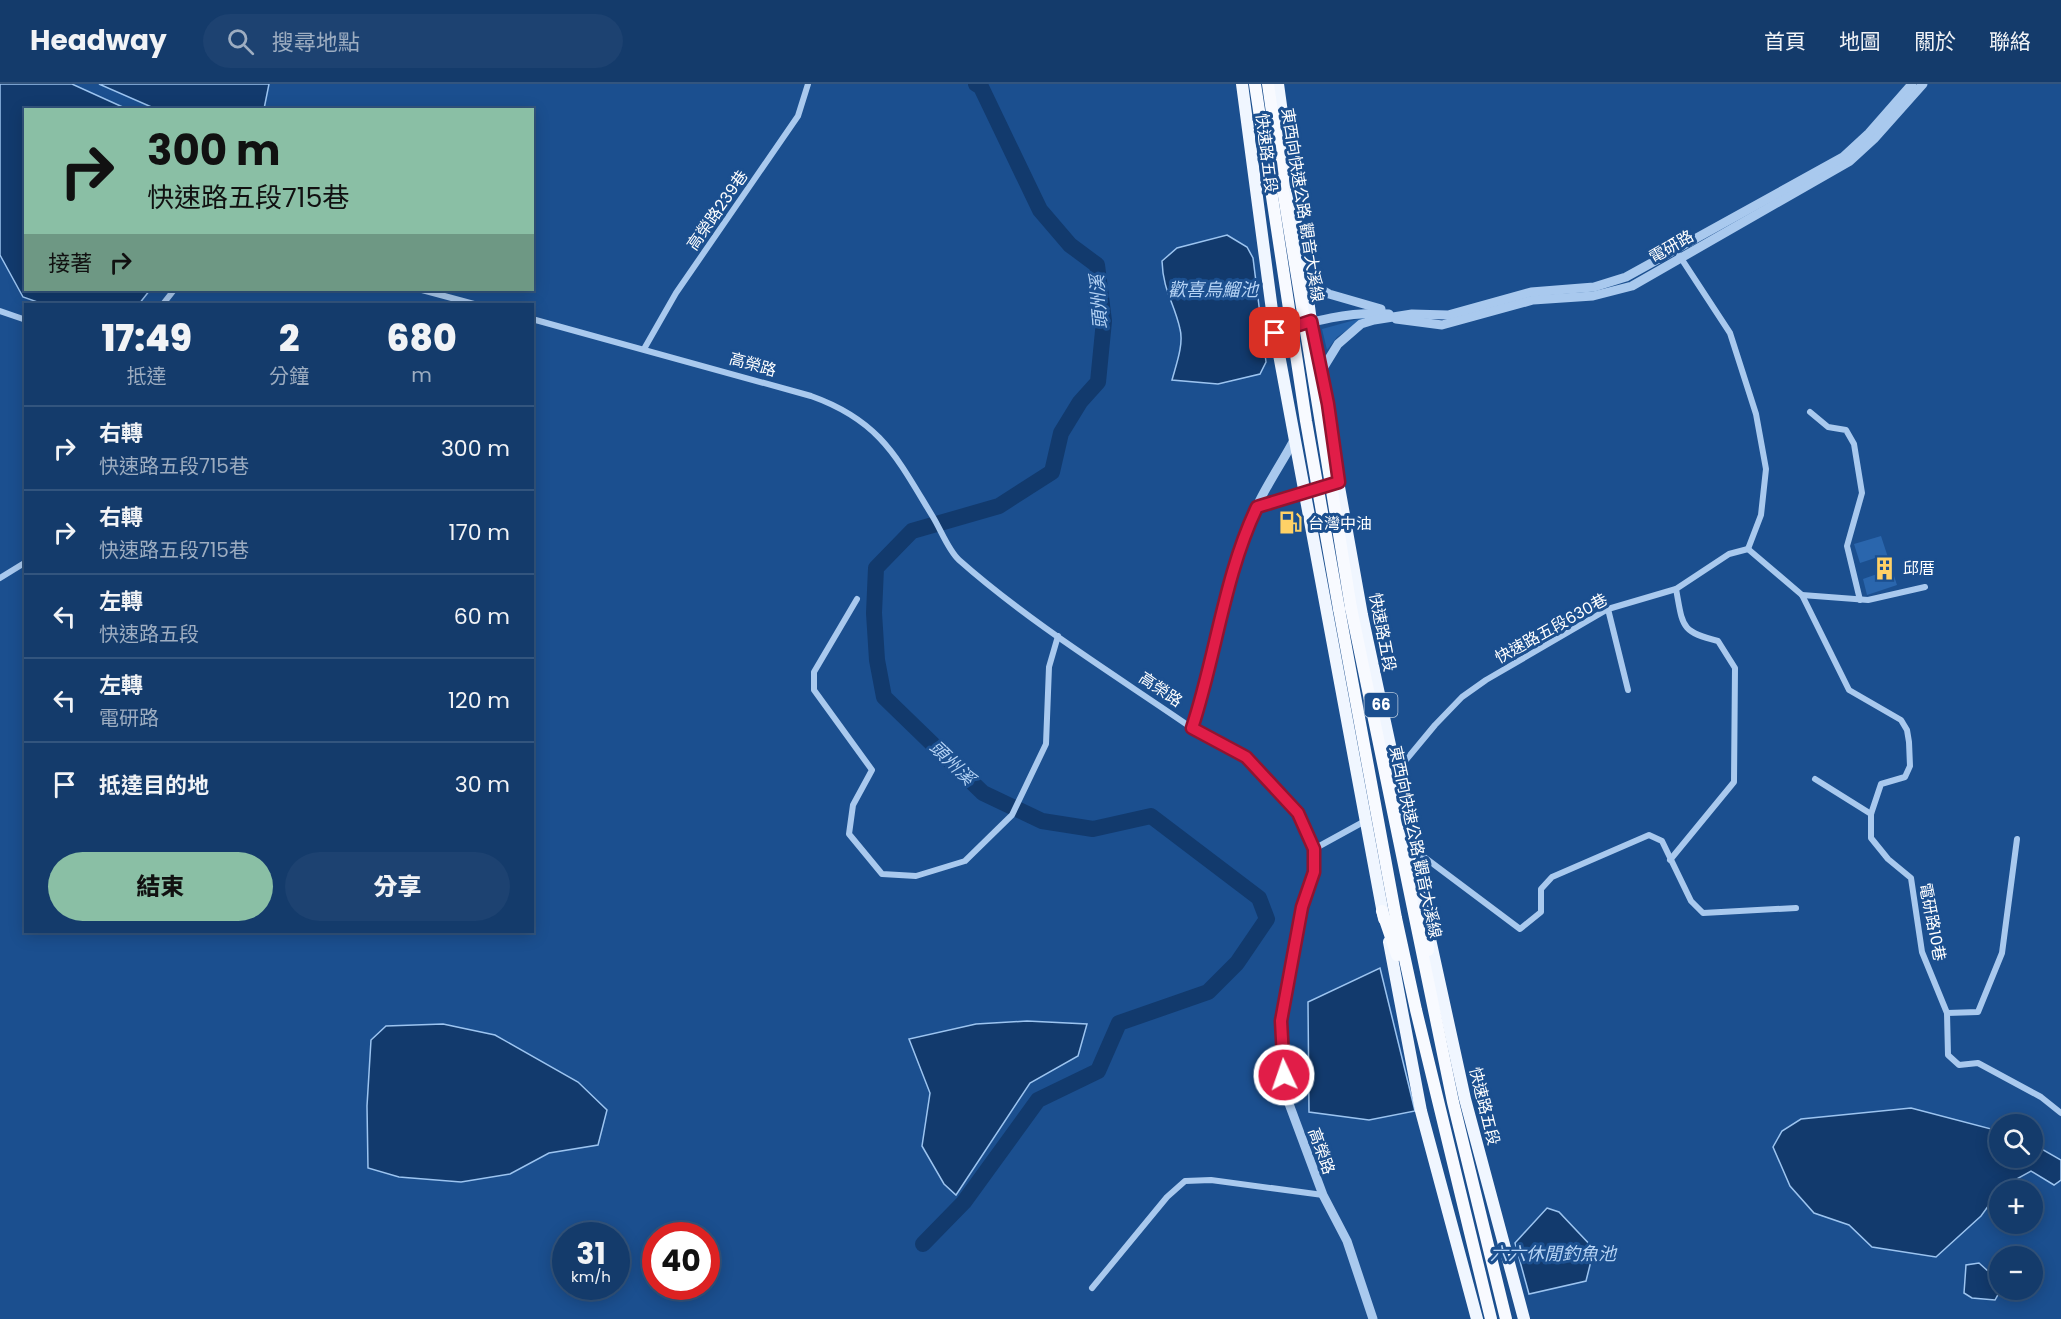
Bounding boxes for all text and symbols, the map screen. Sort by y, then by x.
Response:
search box [203,14,623,68]
text: Headway [30,21,167,60]
icon: search [224,25,257,58]
text: 搜尋地點 [272,27,360,58]
text: 首頁 [1764,27,1806,56]
text: 地圖 [1839,27,1881,56]
text: 關於 [1914,27,1956,56]
text: 聯絡 [1989,27,2031,56]
street label: 東西向快速公路 觀音大溪線 [1276,106,1329,304]
street label: 快速路五段 [1250,112,1283,194]
text: 300 m [147,121,281,180]
icon: right [48,132,126,210]
street label: 高榮路239巷 [681,166,753,255]
text: 快速路五段715巷 [147,179,349,216]
street label: 電研路 [1645,224,1698,268]
icon: right [104,246,137,279]
text: 接著 [48,248,92,279]
water label: 頭州溪 [1084,271,1113,330]
water label: 歡喜烏鰡池 [1168,277,1260,302]
pin [1249,307,1300,358]
text: 17:49 [101,313,192,364]
text: 2 [279,313,299,364]
text: 680 [387,313,457,364]
icon: arrive [1258,316,1291,349]
street label: 高榮路 [727,347,779,382]
text: m [411,361,432,389]
text: 抵達 [127,362,167,390]
text: 分鐘 [269,362,309,390]
text: 右轉 [99,418,143,449]
icon: right [48,432,81,465]
text: 300 m [441,433,510,464]
text: 快速路五段715巷 [99,452,249,480]
text: 右轉 [99,502,143,533]
fuel station icon: 台灣中油 [1277,510,1303,536]
place label: 台灣中油 [1308,512,1372,535]
icon: right [48,516,81,549]
text: 170 m [449,517,510,548]
text: 快速路五段715巷 [99,536,249,564]
building icon: 邱厝 [1872,555,1898,581]
place label: 邱厝 [1903,557,1935,580]
text: 左轉 [99,586,143,617]
street label: 快速路五段630巷 [1491,588,1612,669]
street label: 快速路五段 [1364,591,1401,674]
icon: left [48,600,81,633]
text: 60 m [454,601,510,632]
text: 快速路五段 [99,620,199,648]
street label: 高榮路 [1134,666,1187,712]
text: 左轉 [99,670,143,701]
icon: left [48,684,81,717]
text: 120 m [448,685,510,716]
road number: 66 [1364,693,1398,717]
text: 電研路 [99,704,159,732]
water label: 頭州溪 [924,735,983,792]
street label: 東西向快速公路 觀音大溪線 [1384,744,1447,940]
icon: arrive [48,768,81,801]
text: 30 m [455,769,510,800]
text: 抵達目的地 [99,770,209,801]
button: 結束 [48,852,273,921]
button: 分享 [285,852,510,921]
street label: 電研路10巷 [1914,881,1951,963]
position arrow [1252,1043,1316,1107]
street label: 快速路五段 [1464,1065,1505,1148]
map controls [1989,1114,2043,1300]
button: search [1989,1114,2043,1168]
street label: 高榮路 [1303,1125,1341,1178]
button: + [1989,1180,2043,1234]
speed limit sign: 40 [642,1222,720,1300]
text: 31 [576,1232,606,1275]
water label: 六六休閒釣魚池 [1490,1241,1618,1266]
button: − [1989,1246,2043,1300]
text: km/h [571,1266,611,1287]

